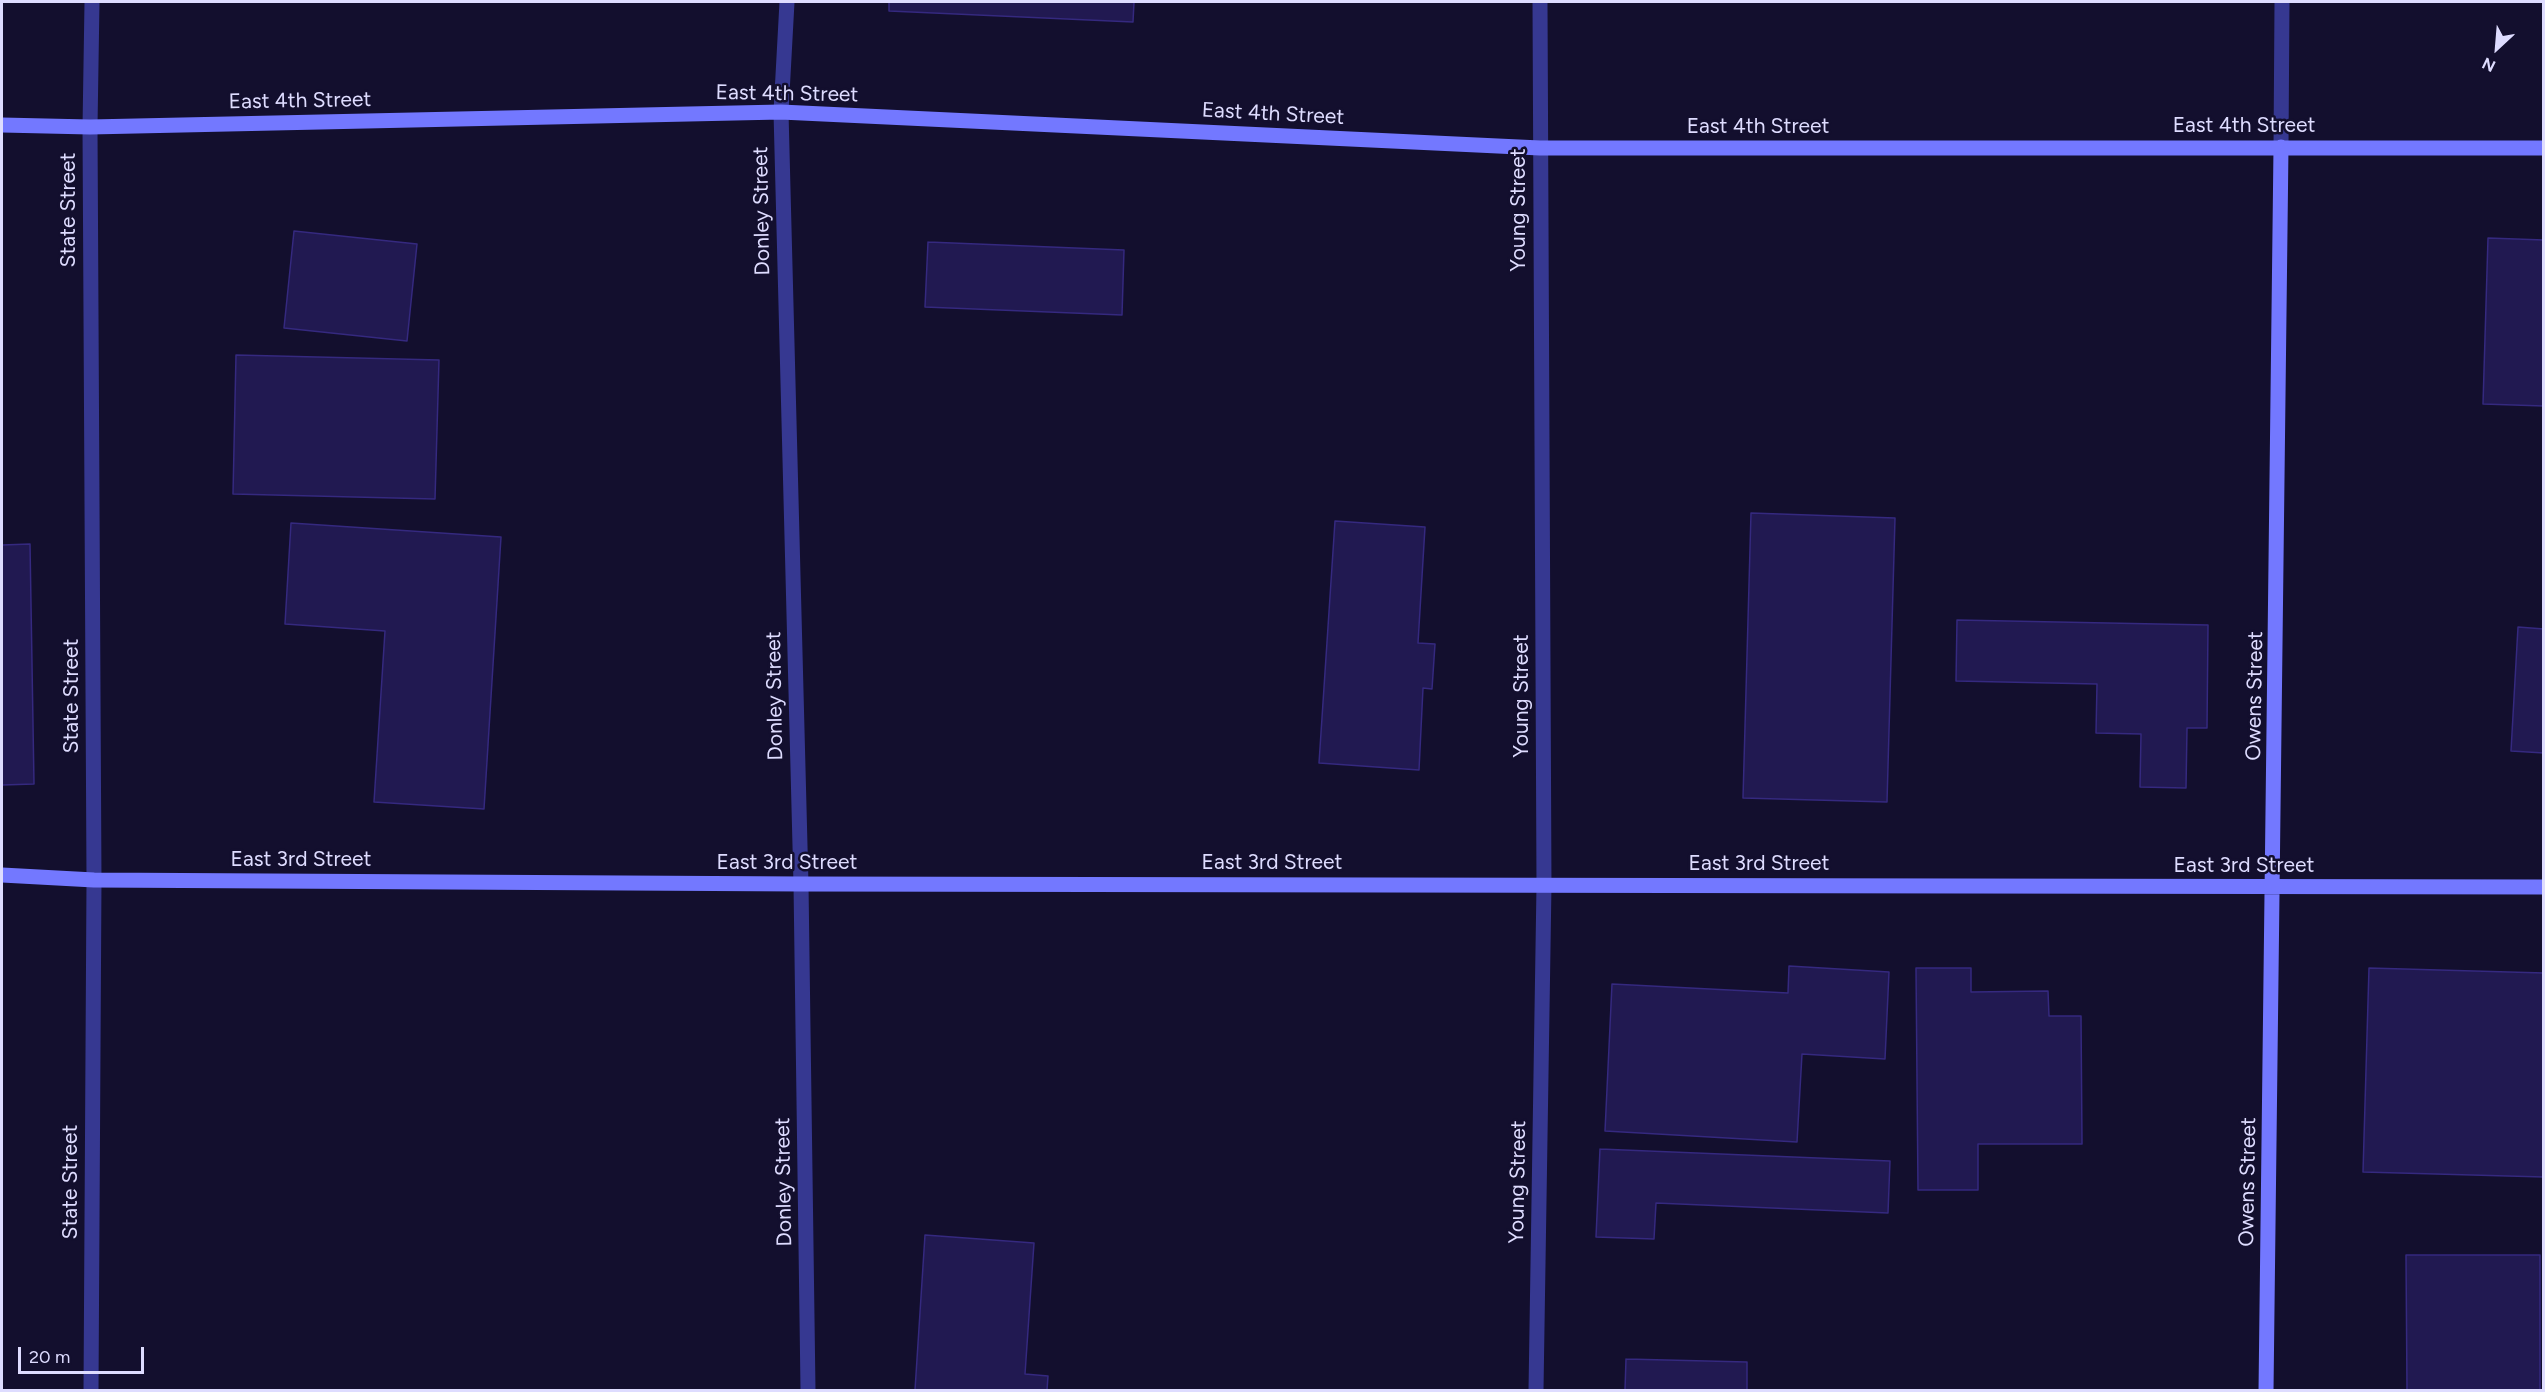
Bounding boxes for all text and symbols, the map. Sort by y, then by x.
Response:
north arrow [2467,18,2527,78]
text: N [2479,53,2499,76]
street label: East 4th Street [715,80,859,108]
street label: East 4th Street [228,87,372,115]
street label: East 4th Street [1201,98,1345,130]
street label: East 4th Street [2173,113,2315,139]
street label: East 4th Street [1687,114,1829,140]
street label: Donley Street [748,146,776,276]
street label: Young Street [1506,148,1532,272]
street label: State Street [56,153,82,267]
street label: Donley Street [761,631,789,761]
street label: Owens Street [2241,631,2269,761]
street label: Young Street [1509,634,1535,758]
street label: State Street [59,639,85,753]
street label: East 3rd Street [231,847,371,873]
street label: East 3rd Street [717,850,857,876]
street label: East 3rd Street [1202,850,1342,876]
street label: East 3rd Street [1689,851,1829,877]
street label: East 3rd Street [2174,853,2314,879]
street label: Donley Street [770,1117,798,1247]
street label: Owens Street [2234,1117,2262,1247]
street label: Young Street [1504,1120,1532,1244]
street label: State Street [58,1125,84,1239]
scale bar [21,1335,147,1373]
text: 20 m [29,1346,70,1368]

